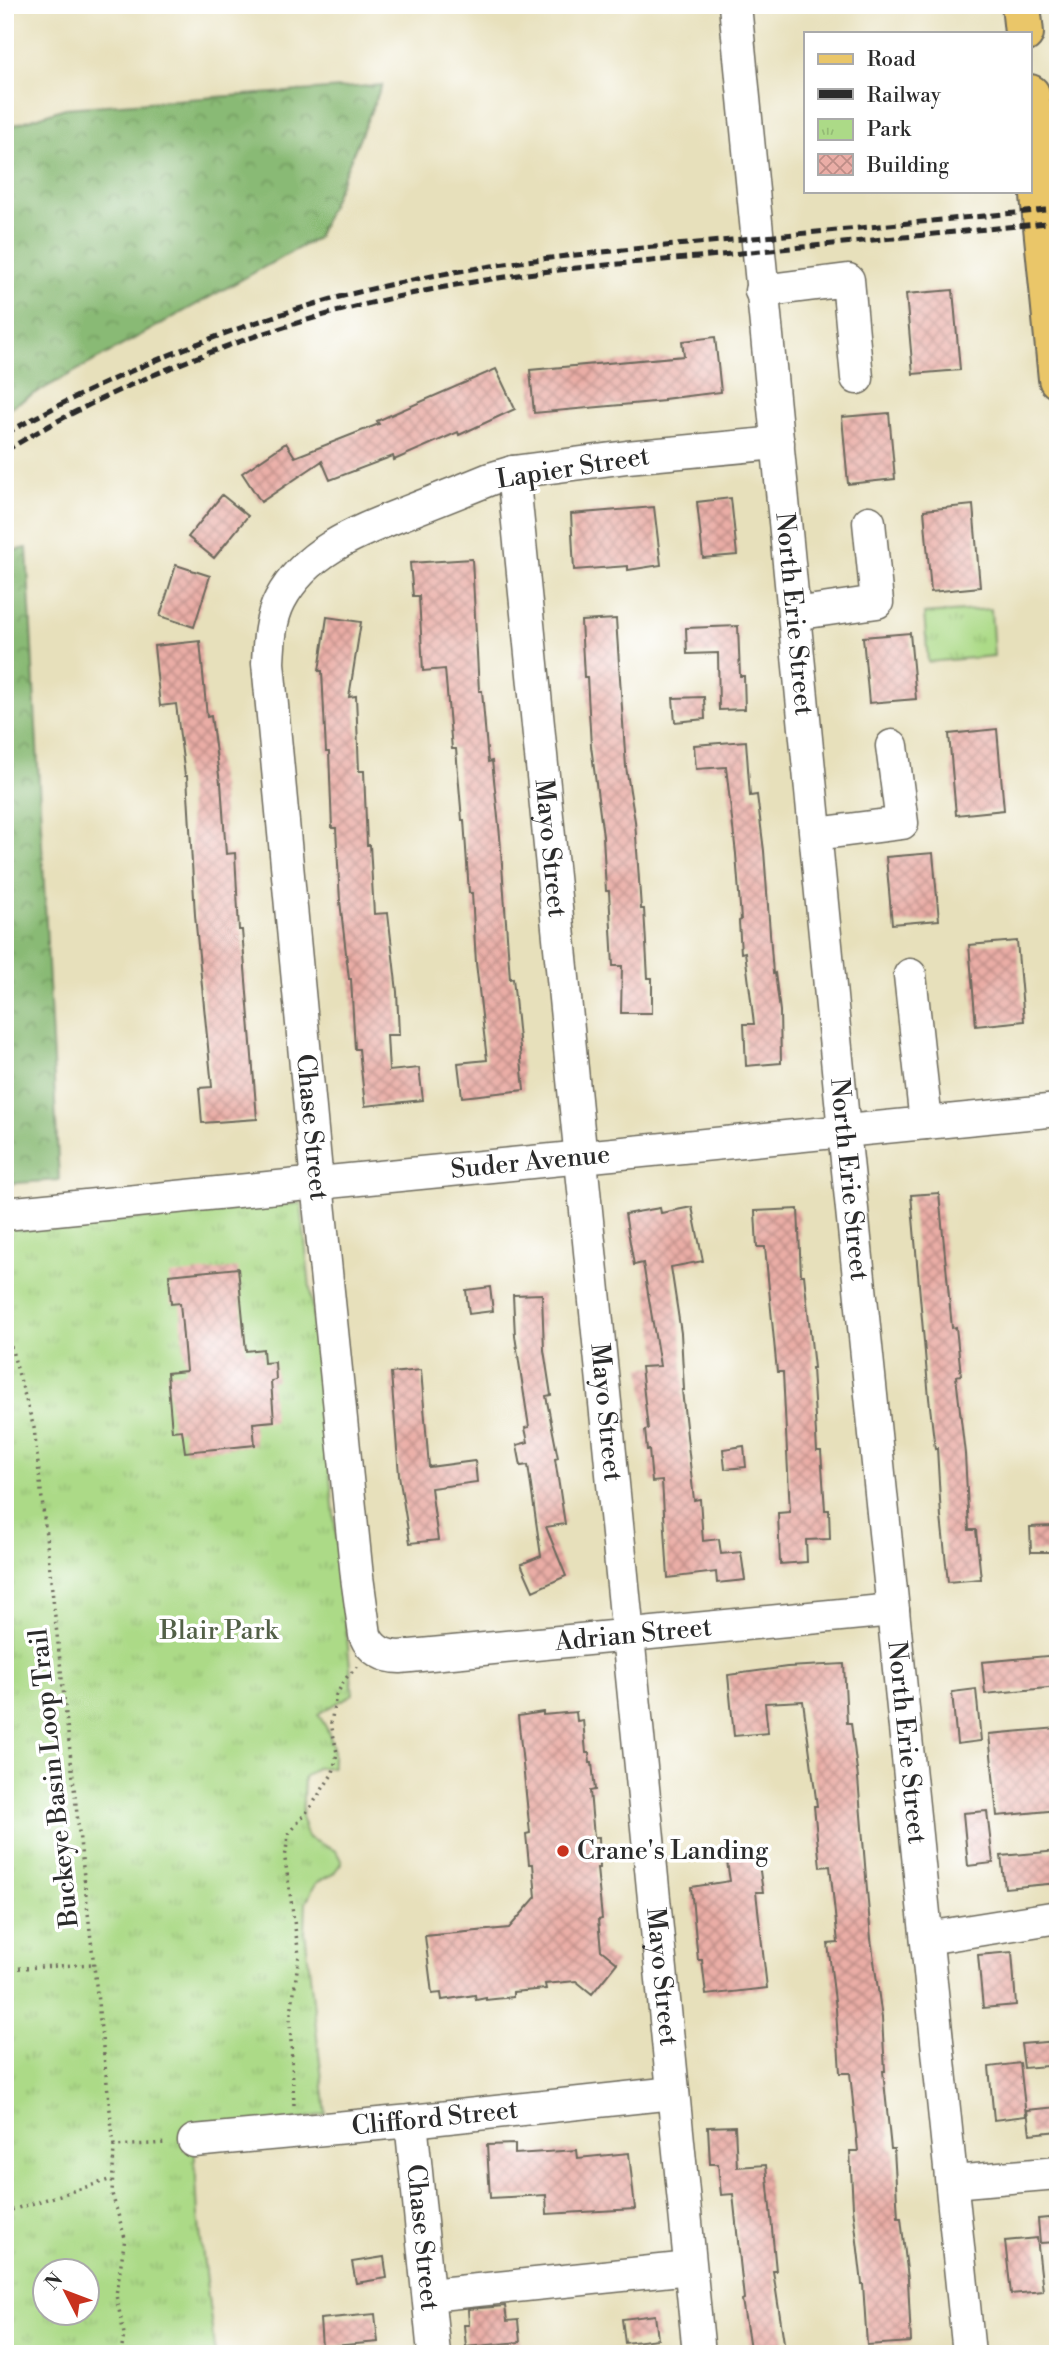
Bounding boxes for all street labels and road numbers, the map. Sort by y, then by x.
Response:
street label: Lapier Street [494,440,652,496]
street label: North Erie Street [768,511,820,717]
street label: Mayo Street [527,778,573,919]
street label: Chase Street [289,1053,335,1202]
street label: North Erie Street [823,1077,875,1282]
street label: Suder Avenue [449,1138,612,1186]
street label: Mayo Street [583,1342,629,1483]
street label: Adrian Street [553,1611,713,1658]
street label: Buckeye Basin Loop Trail [22,1627,86,1930]
street label: North Erie Street [880,1640,933,1845]
street label: Mayo Street [639,1906,684,2047]
street label: Clifford Street [350,2094,520,2142]
street label: Chase Street [399,2163,446,2312]

